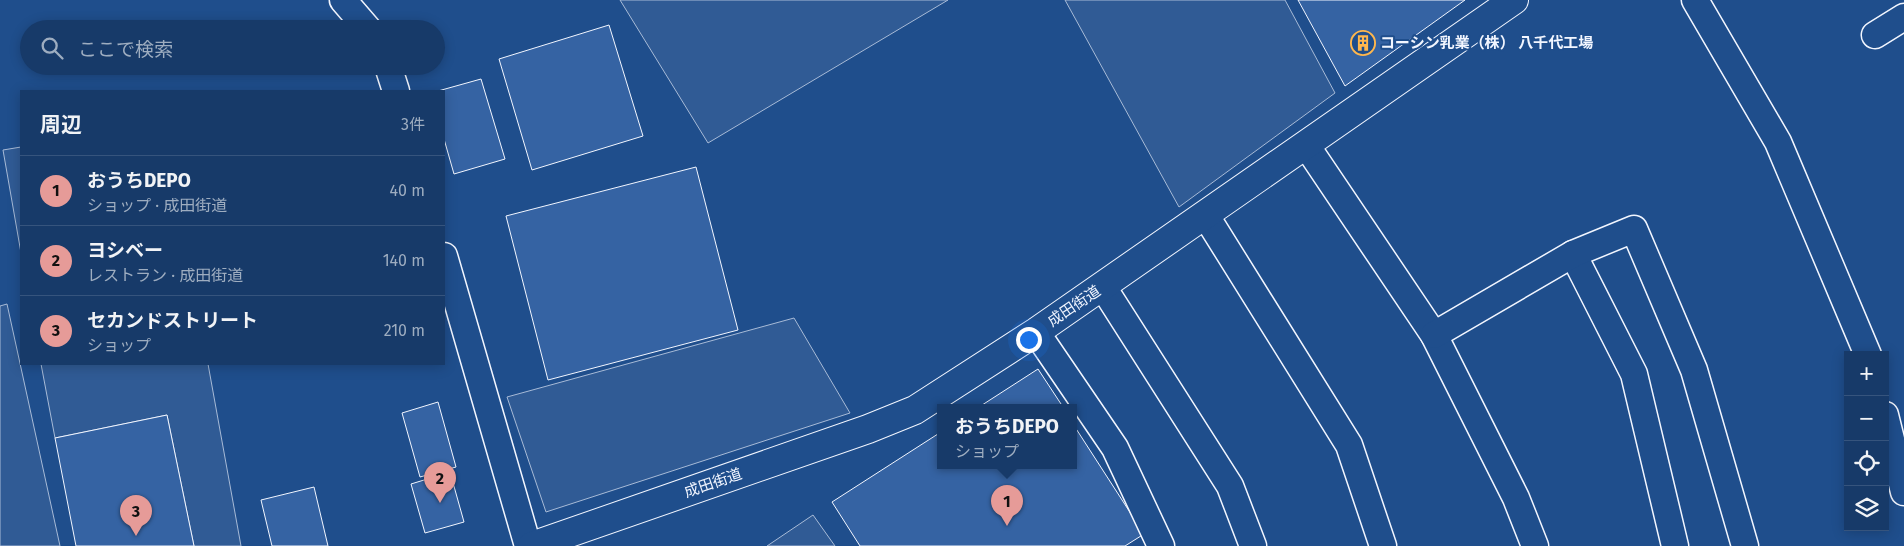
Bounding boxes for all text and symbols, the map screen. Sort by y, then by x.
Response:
search box [20,20,445,75]
building icon: コーシン乳業（株） 八千代工場 [1350,30,1376,56]
icon: search [38,34,66,62]
place label: コーシン乳業（株） 八千代工場 [1380,34,1593,52]
text: ここで検索 [78,38,173,61]
text: 周辺 [40,112,82,138]
text: 3件 [401,115,425,134]
text: おうちDEPO [87,169,191,192]
text: 1 [52,181,60,200]
text: 40 m [390,181,425,200]
text: ショップ · 成田街道 [87,196,227,215]
text: ヨシベー [87,239,163,262]
text: 2 [52,251,60,270]
text: 140 m [383,251,425,270]
text: レストラン · 成田街道 [87,266,243,285]
street label: 成田街道 [1044,282,1104,330]
text: セカンドストリート [87,309,258,332]
text: 3 [52,321,60,340]
text: 210 m [384,321,425,340]
your location [1016,327,1042,353]
text: ショップ [87,336,151,355]
map controls [1844,351,1889,531]
button: + [1844,351,1889,396]
button: − [1844,396,1889,441]
popup [937,404,1077,469]
text: おうちDEPO [955,415,1059,438]
button: locate [1844,441,1889,486]
text: ショップ [955,442,1019,461]
pin: 2 [424,462,456,503]
street label: 成田街道 [682,465,744,501]
pin: 1 [991,485,1023,526]
button: layers [1844,486,1889,531]
pin: 3 [120,495,152,536]

